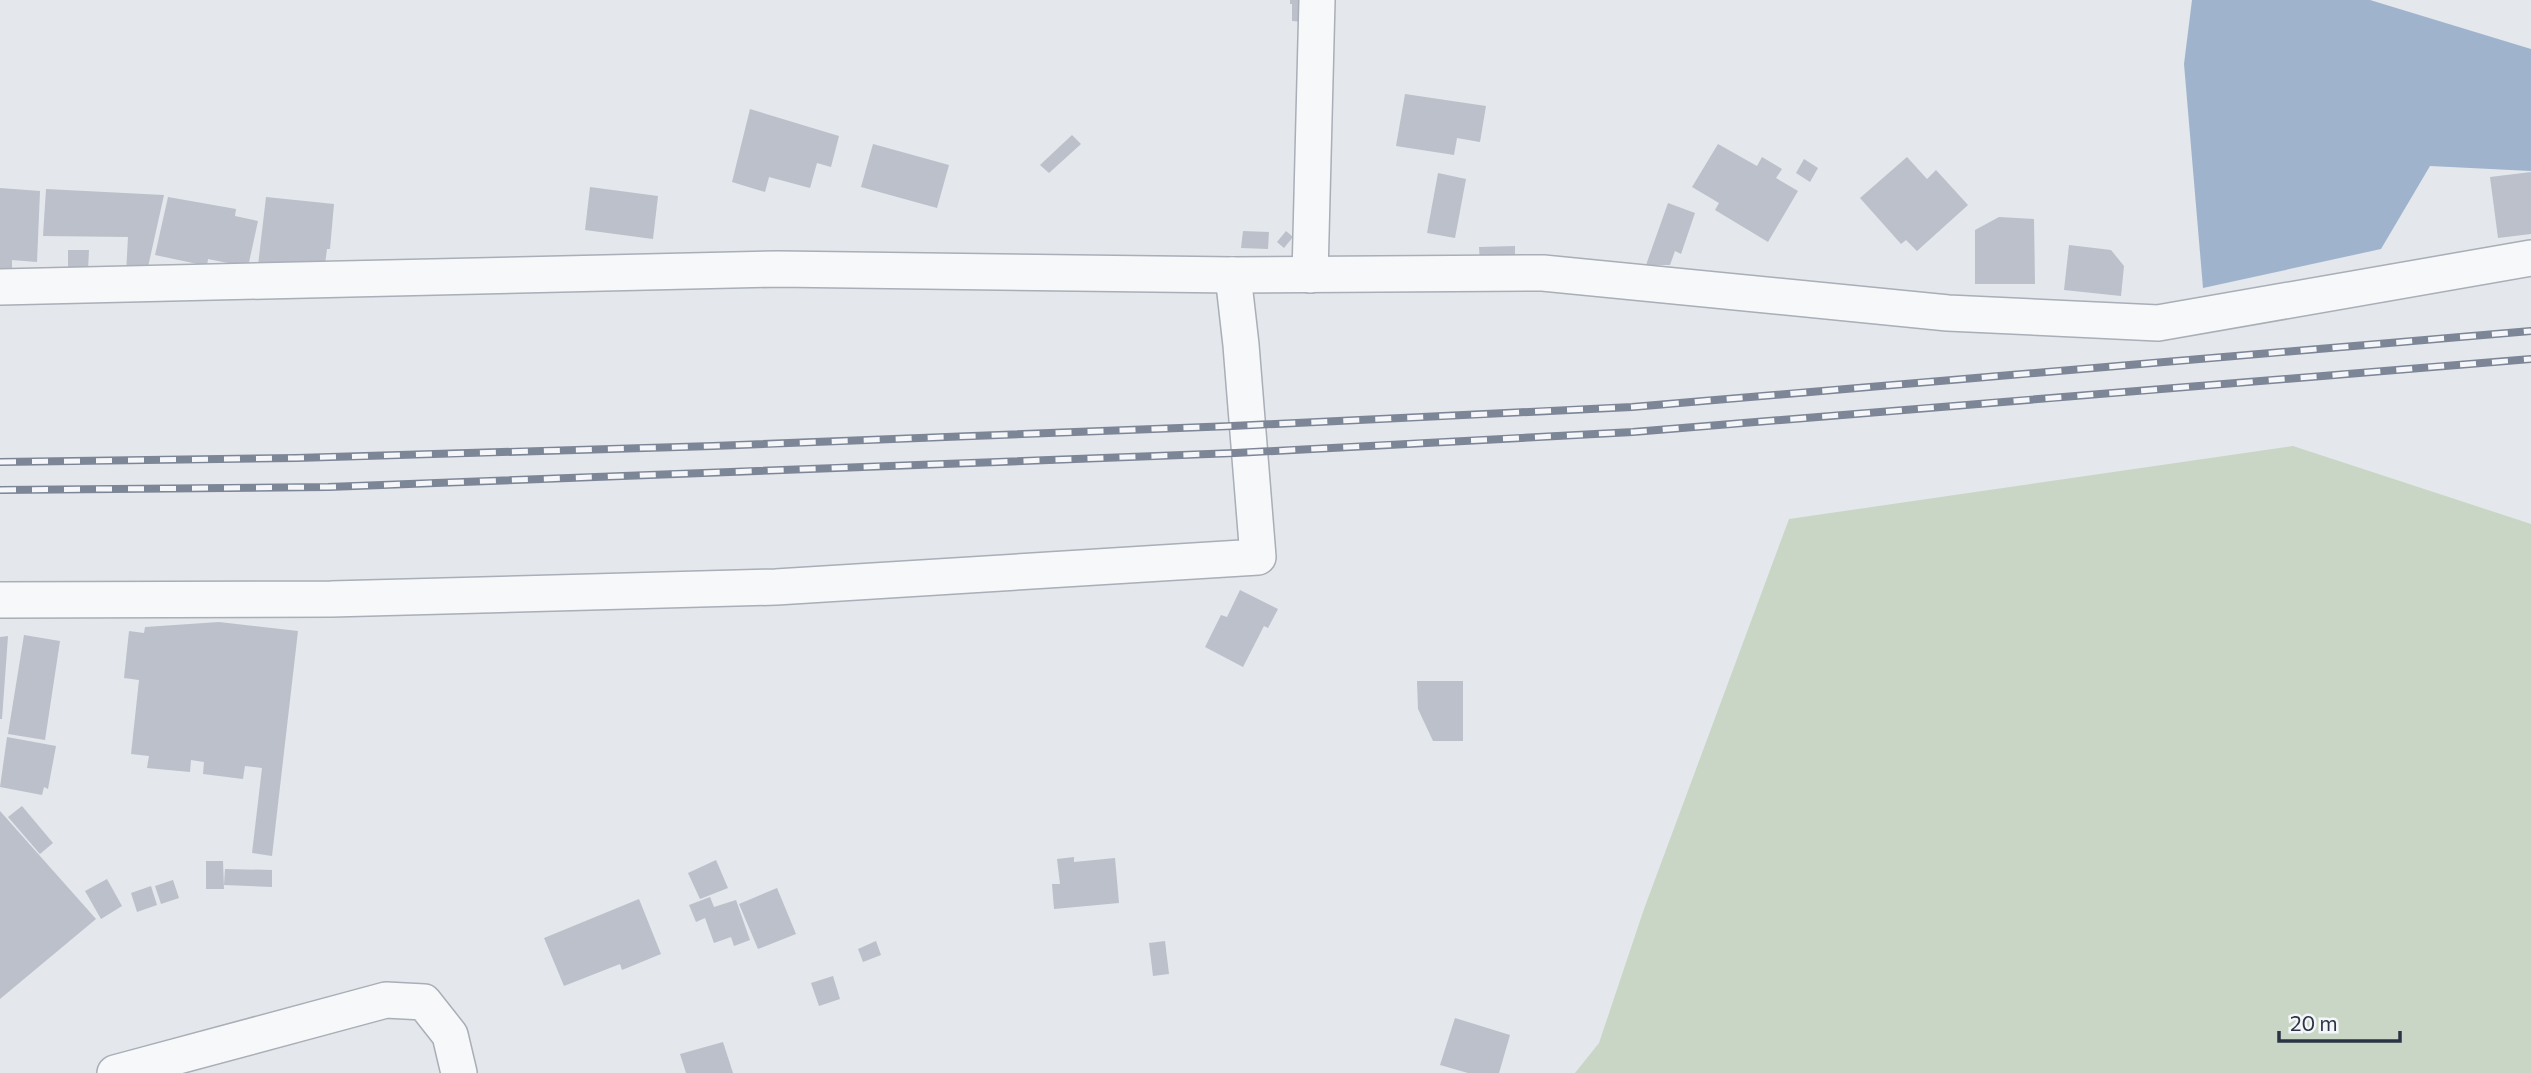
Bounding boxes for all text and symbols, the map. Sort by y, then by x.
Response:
scale bar [2279,1000,2400,1044]
text: 20 m [2290,1010,2338,1035]

